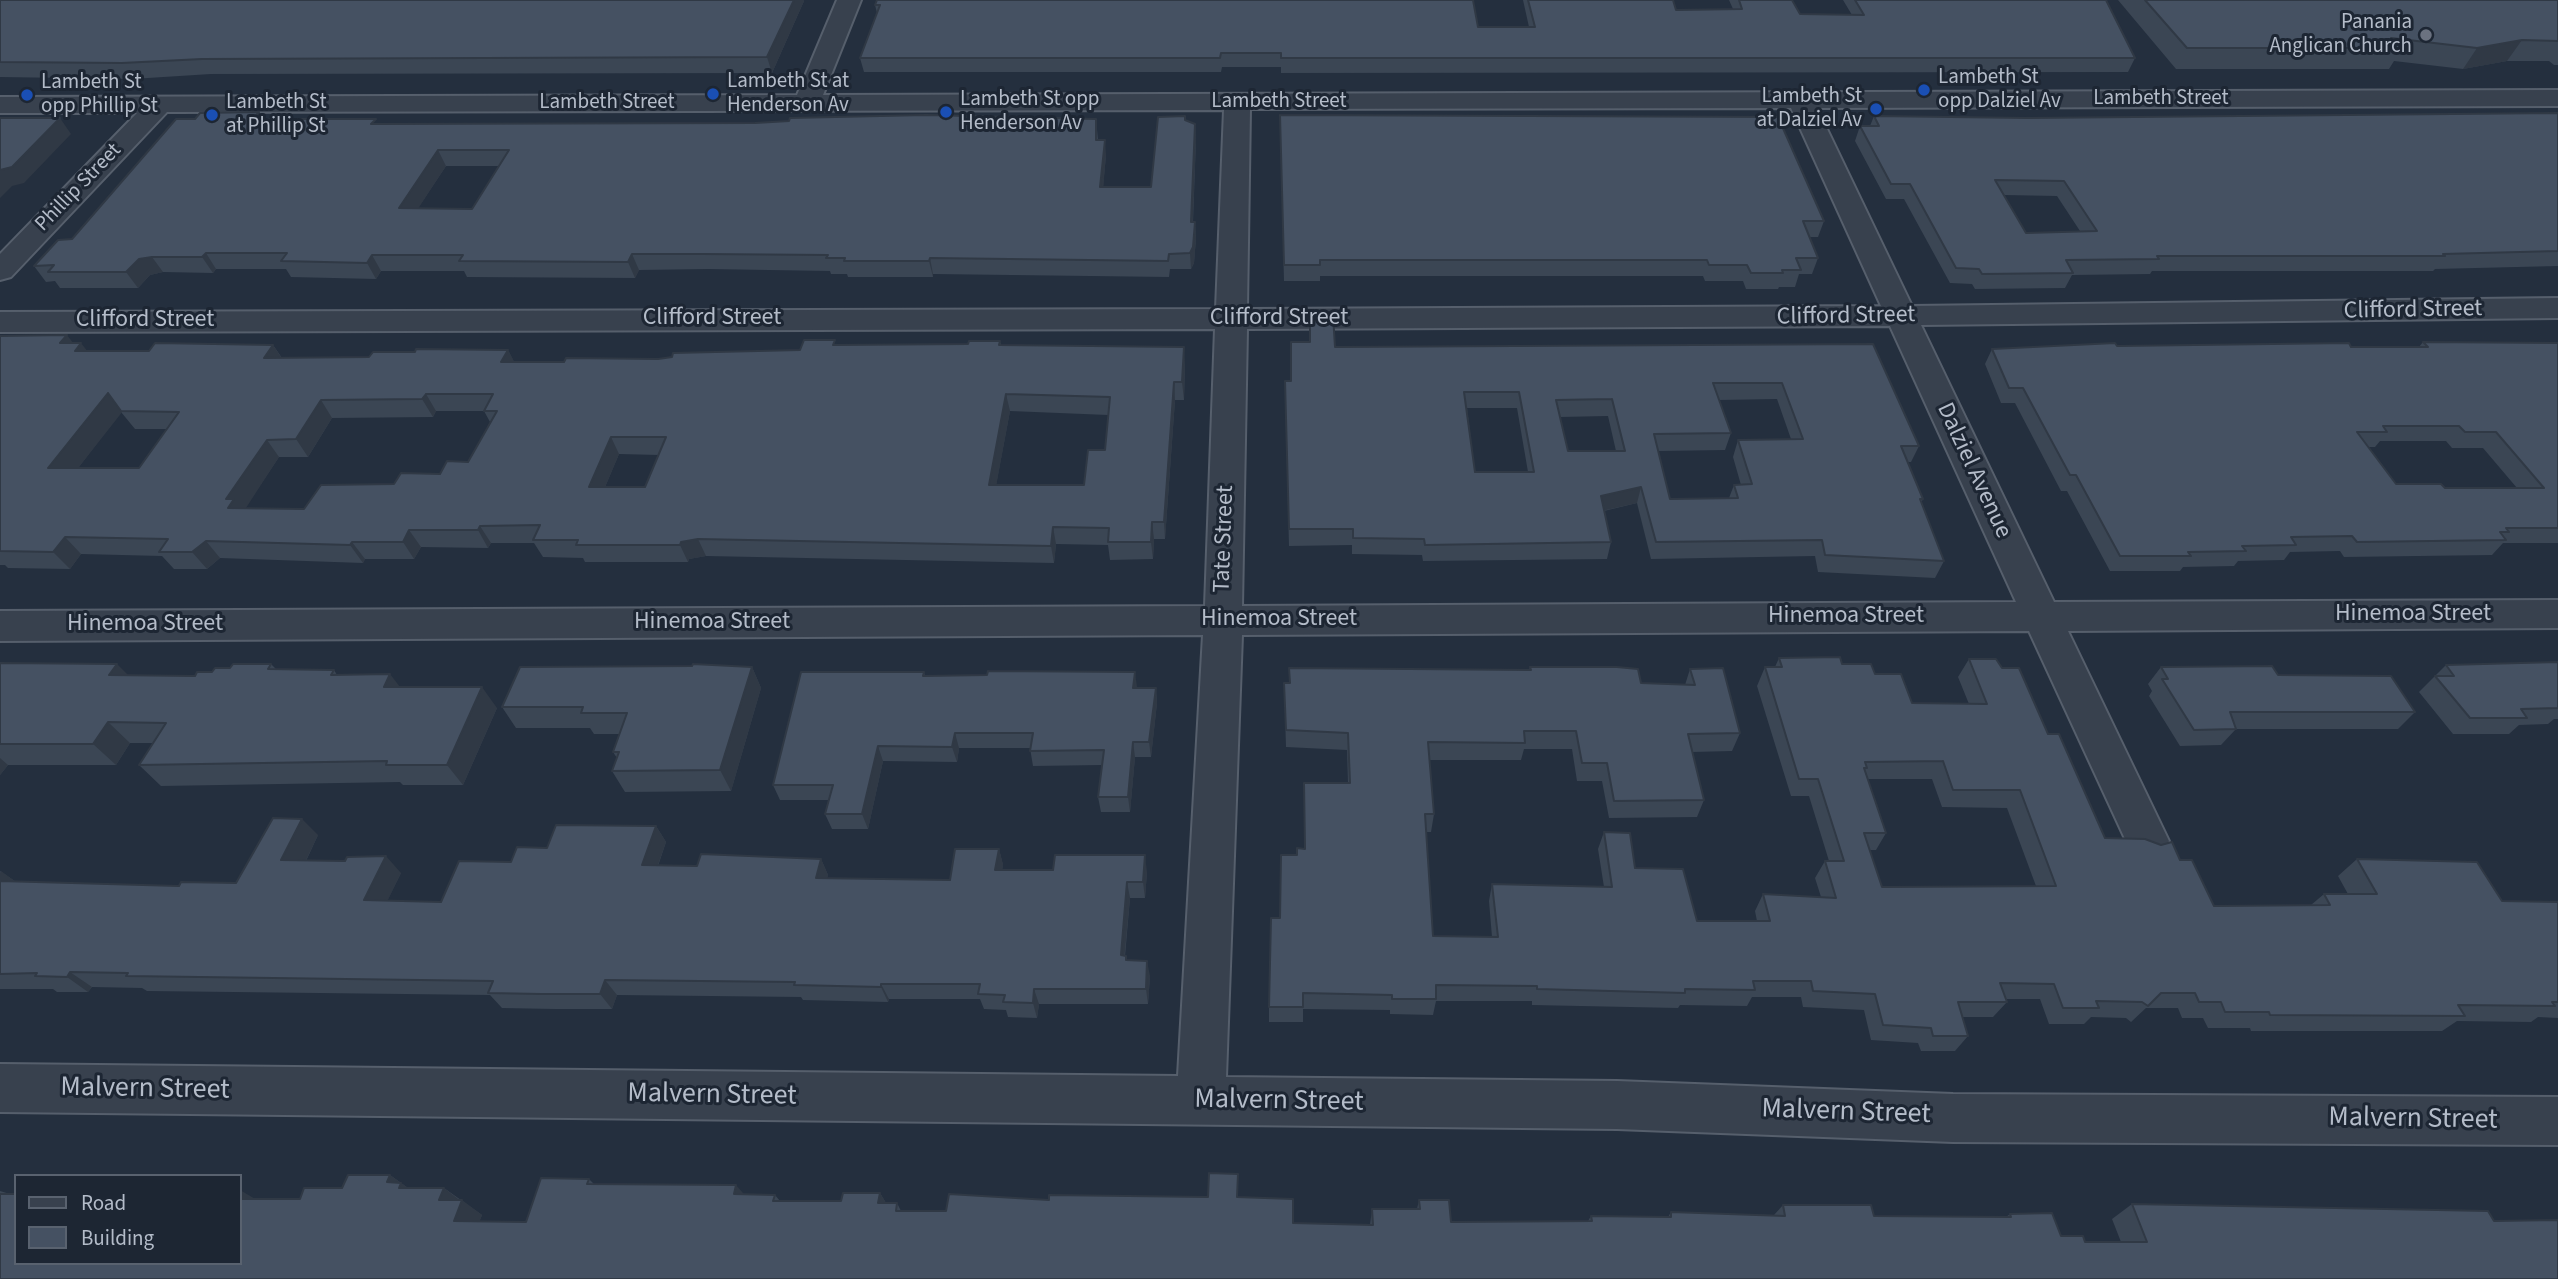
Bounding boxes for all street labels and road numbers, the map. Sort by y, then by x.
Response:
street label: Lambeth Street [2093,86,2229,112]
street label: Lambeth Street [1211,89,1347,115]
street label: Lambeth Street [539,90,675,116]
street label: Phillip Street [31,139,127,237]
street label: Clifford Street [2343,295,2483,327]
street label: Clifford Street [1776,301,1916,333]
street label: Clifford Street [643,305,781,333]
street label: Clifford Street [1210,305,1348,333]
street label: Clifford Street [76,307,214,335]
street label: Dalziel Avenue [1929,399,2017,543]
street label: Tate Street [1209,485,1241,593]
street label: Hinemoa Street [2335,601,2491,629]
street label: Hinemoa Street [1768,603,1924,631]
street label: Hinemoa Street [1201,606,1357,634]
street label: Hinemoa Street [634,609,790,637]
street label: Hinemoa Street [67,611,223,639]
street label: Malvern Street [60,1072,230,1108]
street label: Malvern Street [627,1078,797,1114]
street label: Malvern Street [1194,1084,1364,1120]
street label: Malvern Street [1761,1093,1931,1133]
street label: Malvern Street [2328,1102,2498,1138]

